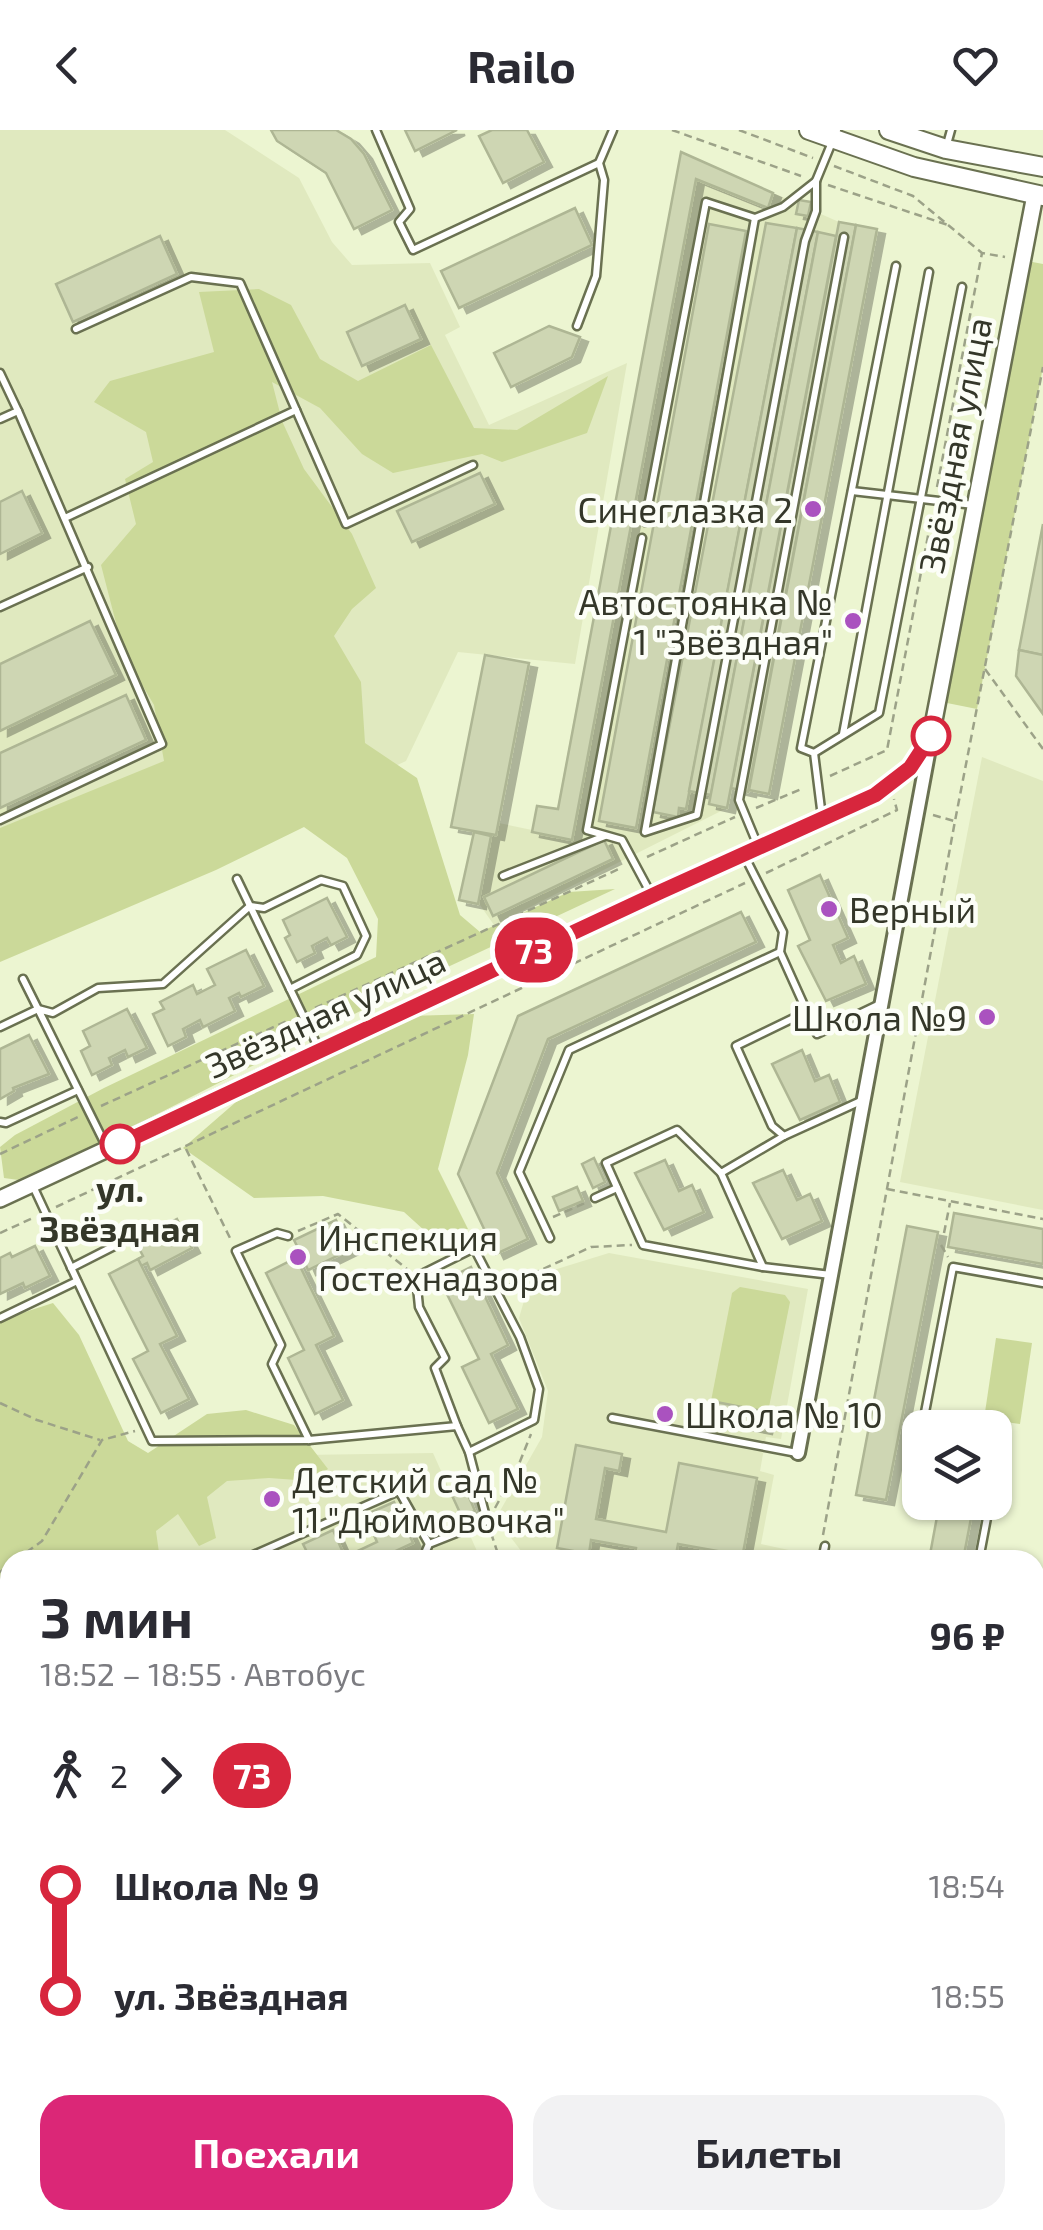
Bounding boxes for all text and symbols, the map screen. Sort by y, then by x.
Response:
icon: back [40,38,95,93]
text: Railo [467,38,576,92]
icon: heart [948,38,1003,93]
street label: Звёздная улица [909,314,1000,577]
place label: Синеглазка 2 [577,488,793,530]
marker: Синеглазка 2 [802,498,824,520]
place label: Автостоянка № 1 "Звёздная" [578,580,833,662]
marker: Автостоянка № 1 "Звёздная" [842,610,864,632]
unlabelled marker [912,717,950,755]
place label: Верный [849,888,976,930]
marker: Верный [818,898,840,920]
line badge: 73 [489,918,579,982]
text: 73 [515,929,553,971]
street label: Звёздная улица [199,938,452,1087]
place label: Школа №9 [792,996,967,1038]
marker: Школа №9 [976,1006,998,1028]
marker: ул. Звёздная [101,1125,139,1163]
place label: ул. Звёздная [40,1167,200,1249]
place label: Инспекция Гостехнадзора [318,1216,559,1298]
marker: Инспекция Гостехнадзора [287,1246,309,1268]
place label: Школа № 10 [685,1393,883,1435]
marker: Школа № 10 [654,1403,676,1425]
map controls [902,1410,1012,1520]
button: layers [902,1410,1012,1520]
place label: Детский сад № 11 "Дюймовочка" [292,1458,565,1540]
marker: Детский сад № 11 "Дюймовочка" [261,1488,283,1510]
text: 3 мин [40,1583,193,1649]
text: 96 ₽ [929,1612,1005,1658]
text: 18:52 – 18:55 · Автобус [40,1654,366,1692]
icon: walk [40,1748,95,1803]
icon: forward [143,1748,198,1803]
text: 73 [233,1754,271,1796]
text: 2 [110,1756,128,1794]
text: Школа № 9 [114,1862,320,1908]
text: 18:54 [928,1866,1005,1904]
text: ул. Звёздная [114,1972,349,2018]
text: 18:55 [931,1976,1005,2014]
button: Поехали [40,2095,513,2210]
button: Билеты [533,2095,1005,2210]

